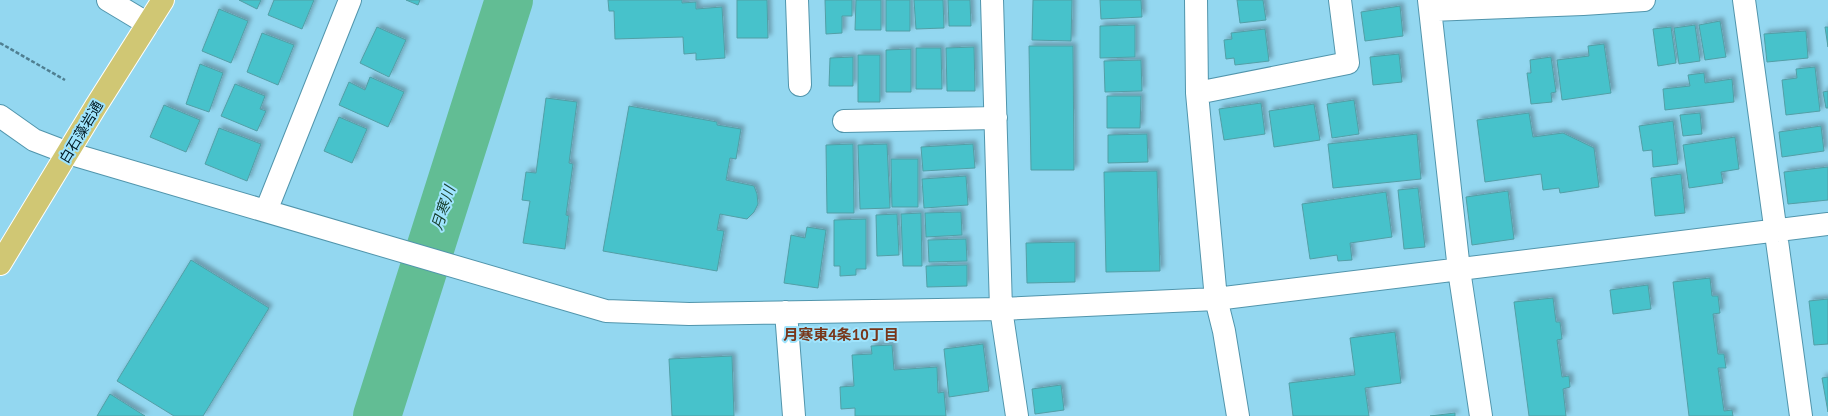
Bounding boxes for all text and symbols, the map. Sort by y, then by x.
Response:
street label: 白石藻岩通 [55,97,107,167]
water label: 月寒川 [427,182,460,232]
district label: 月寒東4条10丁目 [783,325,899,344]

